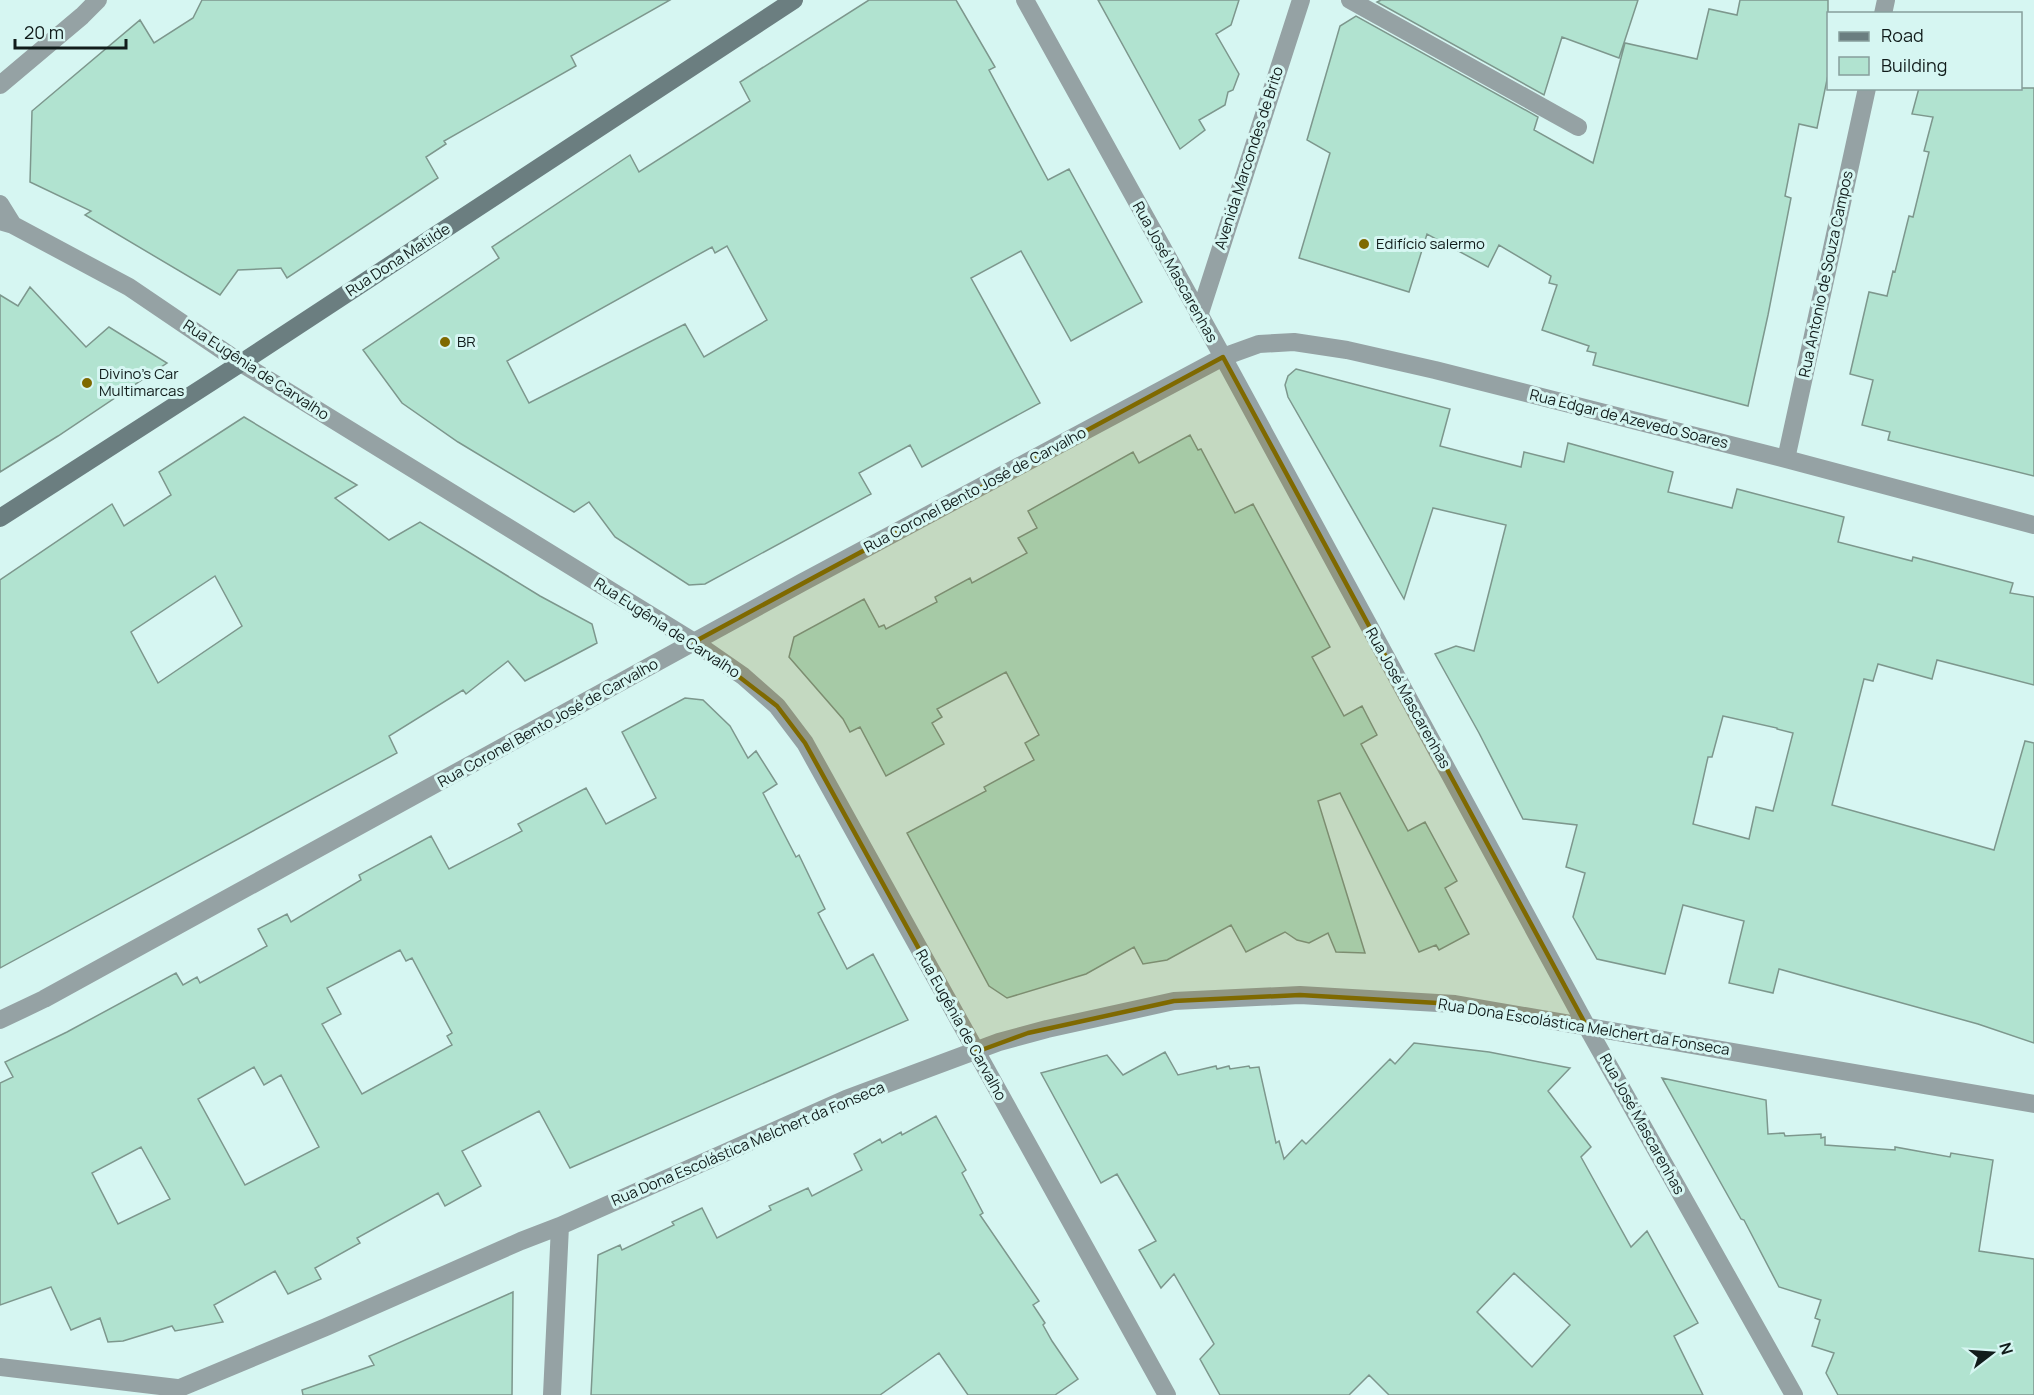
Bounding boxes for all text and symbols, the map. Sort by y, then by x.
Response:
scale bar [15,12,126,50]
legend [1827,12,2022,90]
text: 20 m [24,20,64,44]
text: Road [1881,23,1924,47]
text: Building [1881,53,1947,77]
street label: Avenida Marcondes de Brito [1209,64,1288,252]
street label: Rua Antonio de Souza Campos [1793,168,1858,379]
street label: Rua José Mascarenhas [1128,197,1223,346]
street label: Rua Dona Matilde [341,218,454,301]
place label: Edifício salermo [1376,233,1485,254]
marker: Edifício salermo [1357,237,1371,251]
street label: Rua Eugênia de Carvalho [179,314,333,425]
place label: BR [457,331,476,352]
marker: BR [438,335,452,349]
place label: Divino's Car Multimarcas [99,363,184,401]
marker: Divino's Car Multimarcas [80,376,94,390]
street label: Rua Edgar de Azevedo Soares [1528,384,1731,453]
street label: Rua Coronel Bento José de Carvalho [860,422,1090,557]
street label: Rua Eugênia de Carvalho [590,572,744,683]
street label: Rua José Mascarenhas [1361,623,1456,772]
street label: Rua Coronel Bento José de Carvalho [434,653,662,792]
street label: Rua Eugênia de Carvalho [911,945,1012,1104]
street label: Rua Dona Escolástica Melchert da Fonseca [1437,993,1731,1060]
street label: Rua José Mascarenhas [1595,1049,1690,1198]
street label: Rua Dona Escolástica Melchert da Fonseca [608,1076,888,1211]
north arrow [1962,1323,2022,1383]
text: N [1994,1340,2019,1357]

